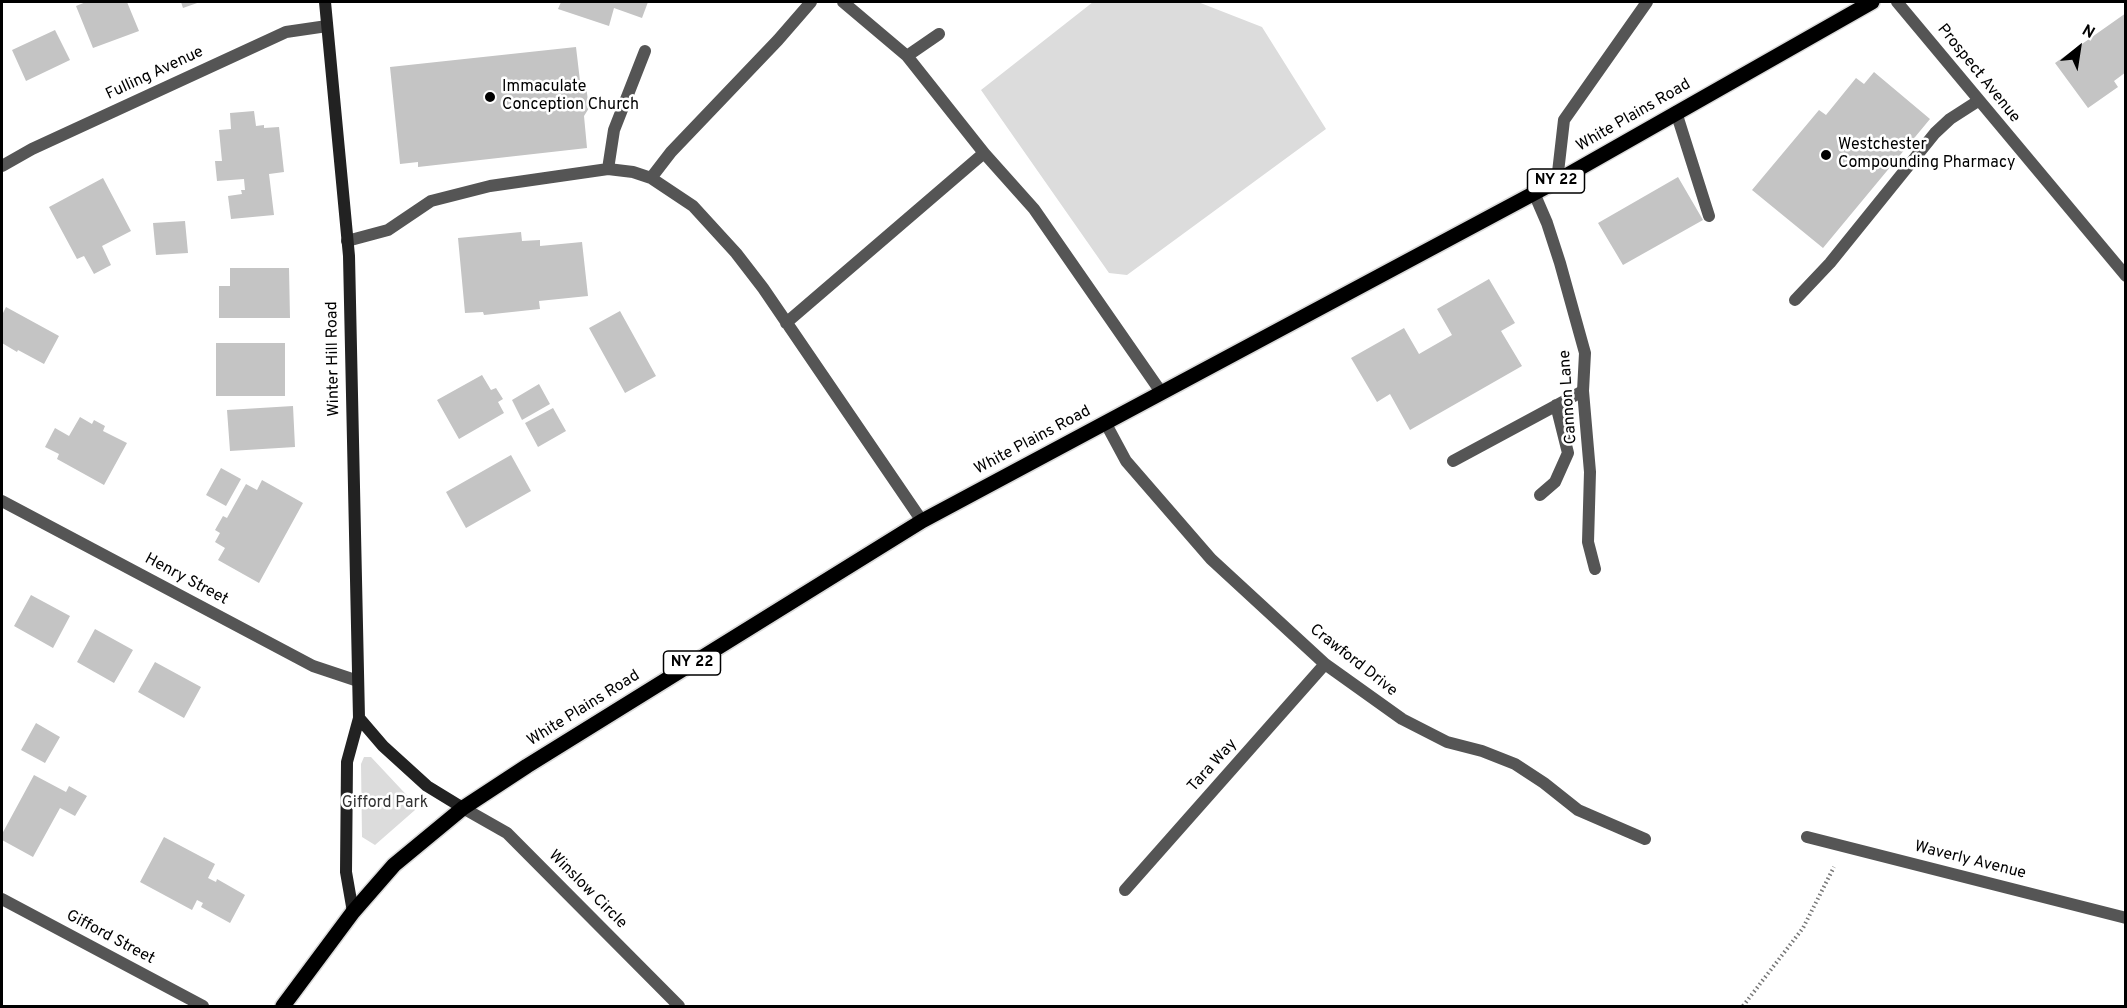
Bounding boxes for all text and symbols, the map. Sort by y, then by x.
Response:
north arrow [2049,18,2109,78]
street label: Prospect Avenue [1932,21,2024,127]
text: N [2078,21,2098,44]
street label: Fulling Avenue [103,43,207,105]
street label: White Plains Road [1573,75,1695,157]
place label: Immaculate Conception Church [502,78,639,116]
marker: Immaculate Conception Church [483,90,497,104]
place label: Westchester Compounding Pharmacy [1838,136,2016,174]
marker: Westchester Compounding Pharmacy [1819,148,1833,162]
road number: NY 22 [1528,169,1584,193]
street label: Winter Hill Road [323,301,345,417]
street label: Cannon Lane [1556,349,1582,445]
street label: White Plains Road [972,402,1094,480]
street label: Henry Street [141,550,231,610]
street label: Crawford Drive [1305,621,1401,701]
road number: NY 22 [664,651,720,675]
street label: White Plains Road [524,667,644,751]
street label: Tara Way [1184,735,1242,797]
park label: Gifford Park [342,794,428,814]
street label: Waverly Avenue [1912,838,2028,884]
street label: Winslow Circle [544,847,630,933]
street label: Gifford Street [63,907,157,969]

